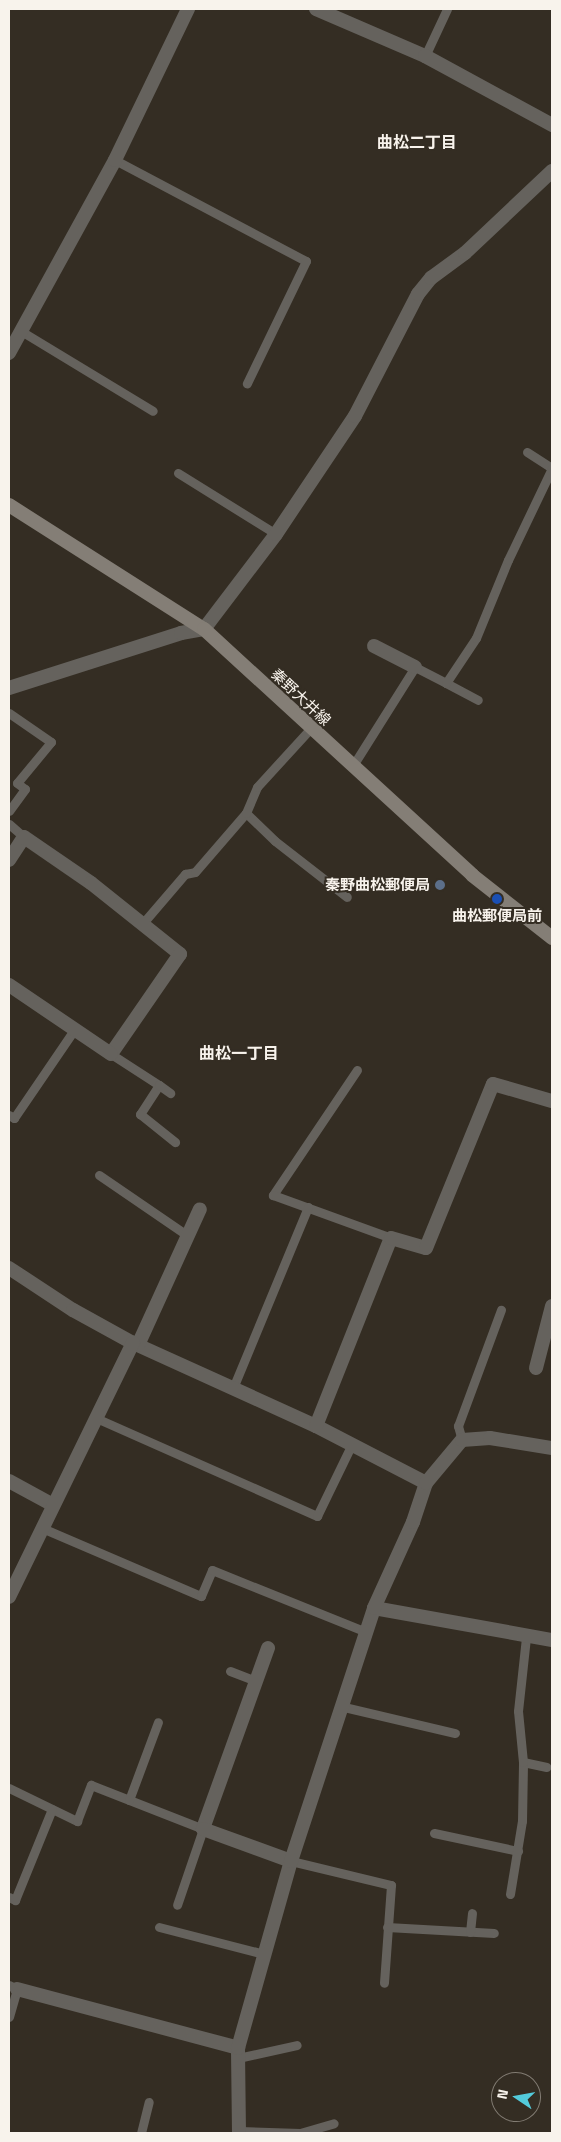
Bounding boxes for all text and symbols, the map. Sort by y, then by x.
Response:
district label: 曲松二丁目 [377,132,457,152]
street label: 秦野大井線 [267,665,335,729]
place label: 秦野曲松郵便局 [325,876,430,894]
marker: 秦野曲松郵便局 [434,879,446,891]
marker: 曲松郵便局前 [491,893,503,905]
place label: 曲松郵便局前 [452,907,542,925]
district label: 曲松一丁目 [199,1043,279,1063]
north arrow [491,2072,541,2122]
text: N [491,2087,513,2101]

